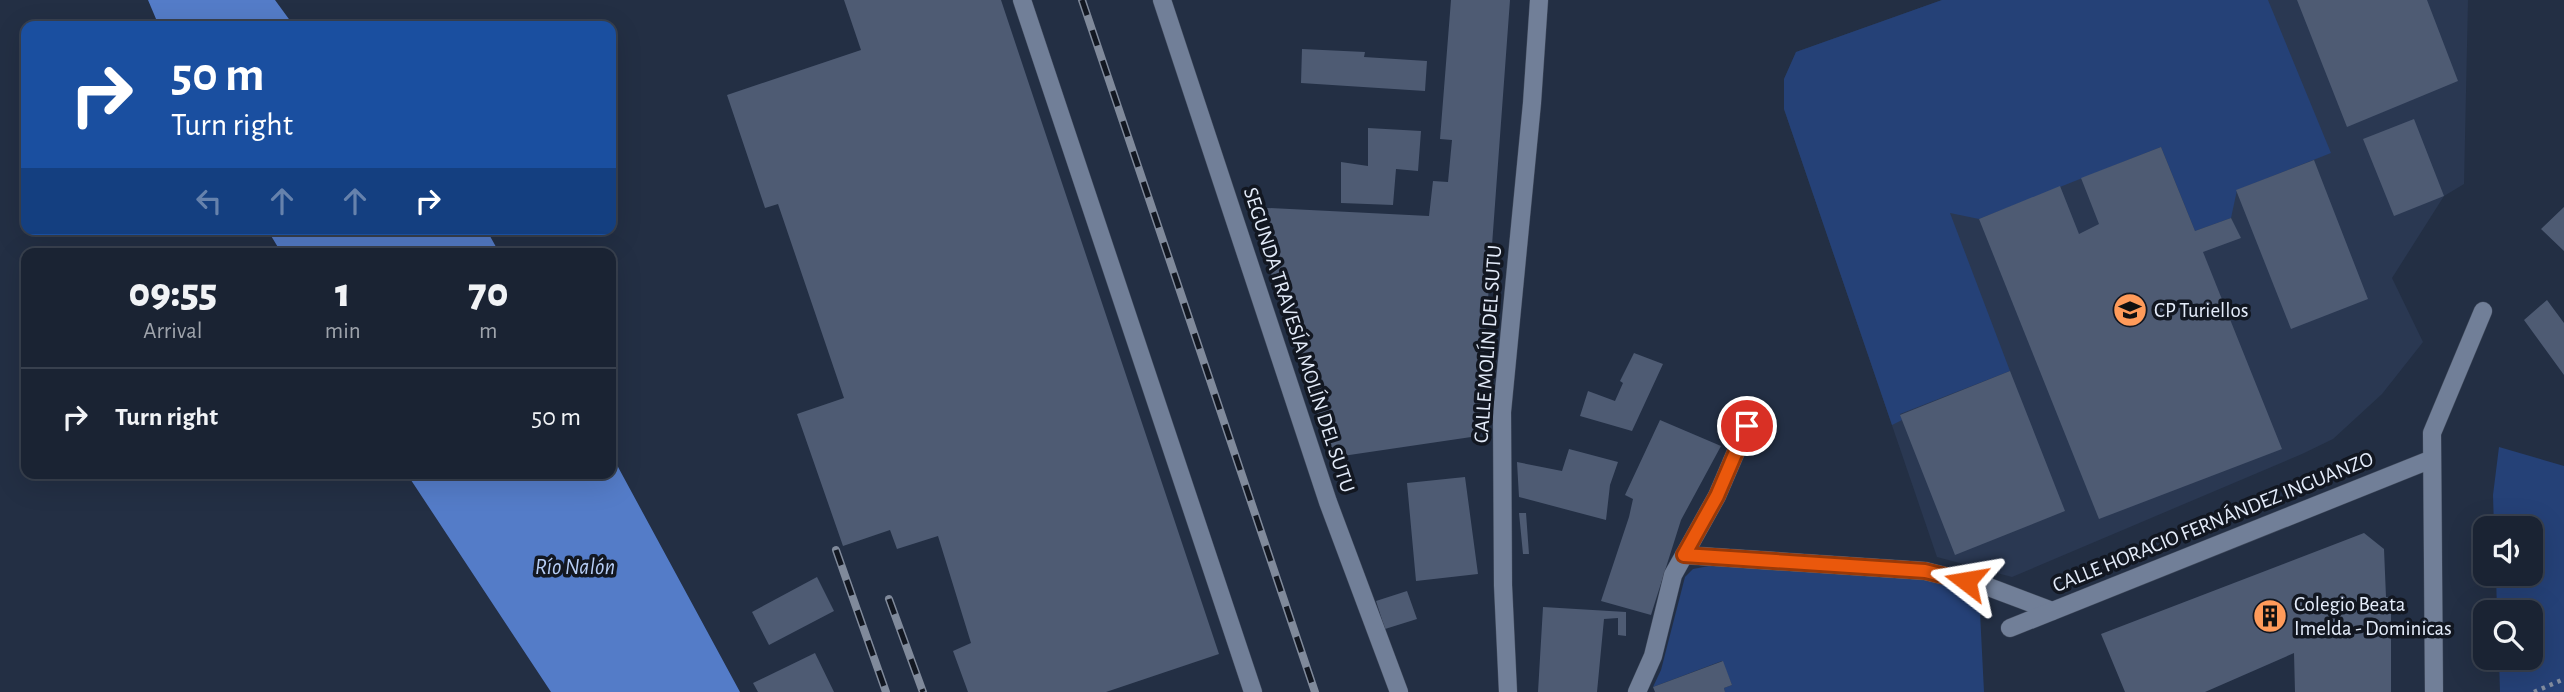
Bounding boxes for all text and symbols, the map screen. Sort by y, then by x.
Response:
icon: right [56,49,147,140]
text: 50 m [171,51,265,100]
text: Turn right [171,109,293,141]
icon: left [190,182,228,220]
icon: ahead [263,182,301,220]
icon: ahead [336,182,374,220]
icon: right [409,182,447,220]
street label: SEGUNDA TRAVESÍA MOLÍN DEL SUTU [1240,184,1360,495]
street label: CALLE MOLÍN DEL SUTU [1469,244,1505,444]
text: 09:55 [129,272,217,314]
text: 1 [335,272,350,314]
text: 70 [468,272,508,314]
school or university icon: CP Turiellos [2111,291,2149,329]
place label: CP Turiellos [2154,300,2249,321]
text: Arrival [143,320,202,343]
text: min [325,320,361,343]
text: m [479,320,497,343]
pin [1717,396,1777,456]
icon: right [56,398,94,436]
text: Turn right [115,404,218,430]
text: 50 m [531,404,581,430]
icon: arrive [1728,407,1766,445]
street label: CALLE HORACIO FERNÁNDEZ INGUANZO [2049,446,2376,596]
map controls [2473,516,2543,670]
button: sound [2473,516,2543,586]
position arrow [1929,544,2003,618]
water label: Río Nalón [535,556,615,579]
place label: Colegio Beata Imelda - Dominicas [2294,594,2452,639]
building icon: Colegio Beata Imelda - Dominicas [2251,597,2289,635]
button: search [2473,600,2543,670]

